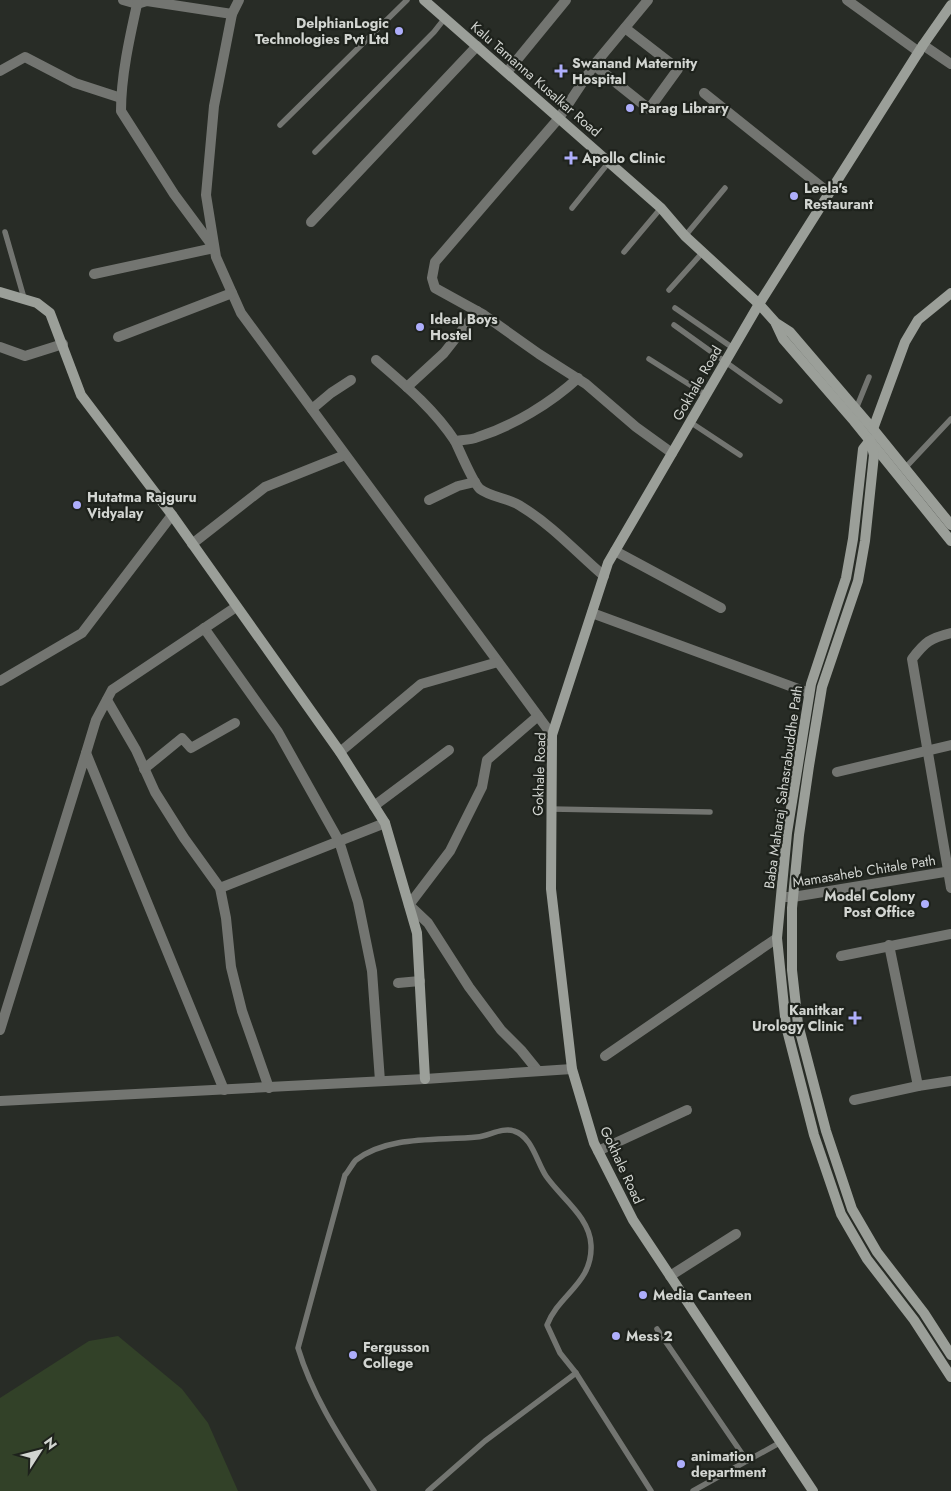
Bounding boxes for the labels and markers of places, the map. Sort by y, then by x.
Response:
place label: DelphianLogic Technologies Pvt Ltd [255,13,389,49]
marker: DelphianLogic Technologies Pvt Ltd [393,25,405,37]
place label: Swanand Maternity Hospital [572,53,698,89]
marker: Swanand Maternity Hospital [554,64,568,78]
place label: Parag Library [640,98,729,118]
marker: Parag Library [624,102,636,114]
place label: Apollo Clinic [581,148,666,168]
marker: Apollo Clinic [564,151,578,165]
place label: Leela's Restaurant [804,178,874,214]
marker: Leela's Restaurant [788,190,800,202]
place label: Ideal Boys Hostel [430,309,498,345]
marker: Ideal Boys Hostel [414,321,426,333]
place label: Hutatma Rajguru Vidyalay [86,487,197,523]
marker: Hutatma Rajguru Vidyalay [71,499,83,511]
place label: Model Colony Post Office [824,886,916,922]
marker: Model Colony Post Office [919,898,931,910]
place label: Kanitkar Urology Clinic [752,1000,844,1036]
marker: Kanitkar Urology Clinic [848,1011,862,1025]
place label: Media Canteen [653,1285,752,1305]
marker: Media Canteen [637,1289,649,1301]
place label: Mess 2 [626,1326,673,1346]
marker: Mess 2 [610,1330,622,1342]
place label: Fergusson College [363,1337,430,1373]
marker: Fergusson College [347,1349,359,1361]
place label: animation department [691,1446,767,1482]
marker: animation department [675,1458,687,1470]

